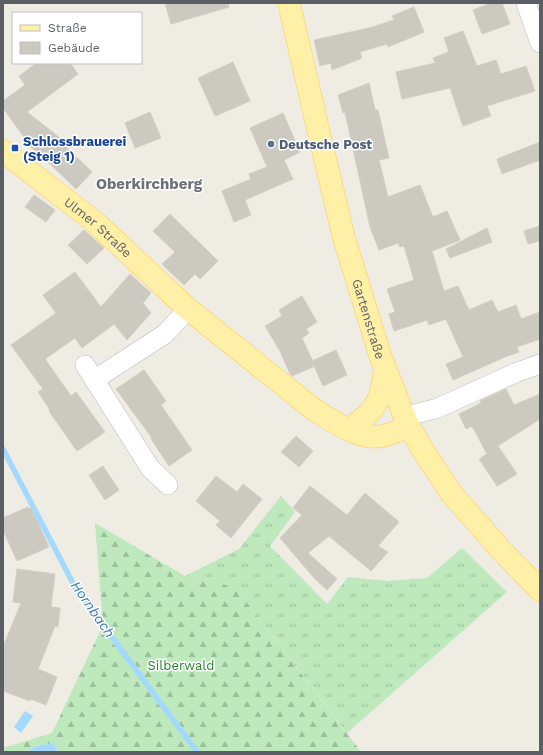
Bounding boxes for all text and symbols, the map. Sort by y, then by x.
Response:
legend [12,12,142,64]
text: Straße [48,21,87,35]
text: Gebäude [48,41,100,55]
place label: Schlossbrauerei (Steig 1) [23,134,127,164]
place label: Deutsche Post [279,137,372,152]
marker: Deutsche Post [266,139,276,149]
marker: Schlossbrauerei (Steig 1) [10,143,20,153]
district label: Oberkirchberg [96,175,203,193]
street label: Ulmer Straße [61,194,135,261]
street label: Gartenstraße [349,277,388,361]
water label: Hornbach [68,578,118,640]
park label: Silberwald [148,658,214,673]

